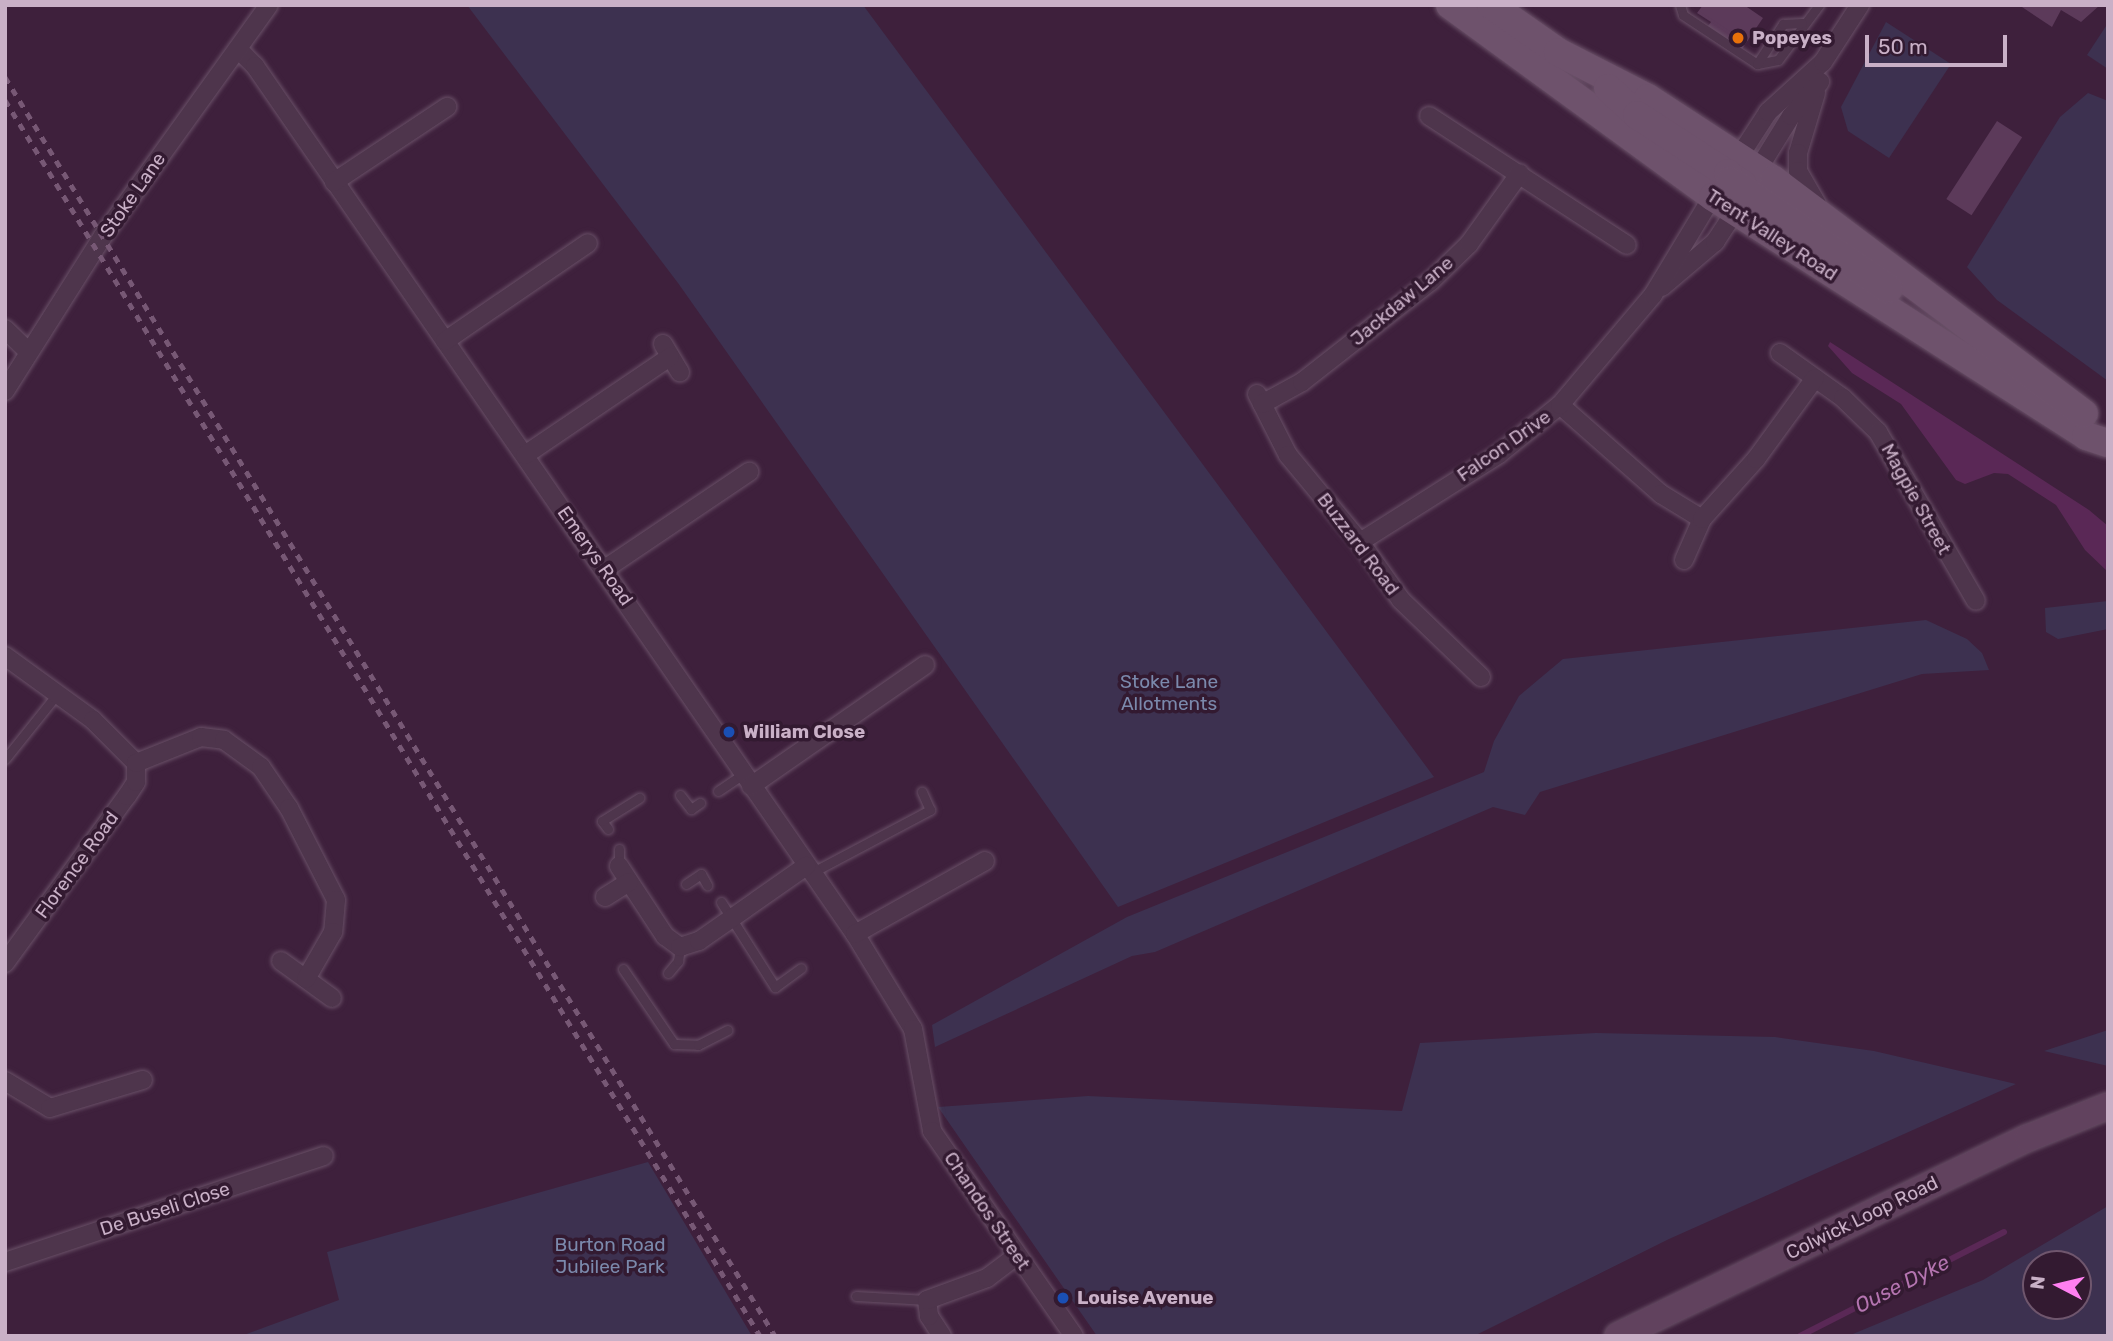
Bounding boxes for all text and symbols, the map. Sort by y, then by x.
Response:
scale bar [1868,21,2010,65]
place label: Popeyes [1752,27,1832,49]
marker: Popeyes [1730,30,1746,46]
text: 50 m [1878,34,1928,59]
street label: Stoke Lane [96,148,170,242]
street label: Trent Valley Road [1702,184,1842,286]
street label: Jackdaw Lane [1346,251,1458,351]
street label: Falcon Drive [1453,405,1555,487]
street label: Magpie Street [1876,440,1956,558]
street label: Buzzard Road [1312,488,1404,600]
street label: Emerys Road [552,502,638,610]
park label: Stoke Lane Allotments [1120,671,1218,715]
place label: William Close [743,721,865,743]
marker: William Close [721,724,737,740]
street label: Florence Road [31,807,123,923]
street label: Chandos Street [939,1148,1035,1274]
street label: Colwick Loop Road [1782,1171,1942,1265]
street label: De Buseli Close [97,1177,233,1241]
park label: Burton Road Jubilee Park [555,1234,665,1278]
water label: Ouse Dyke [1851,1249,1953,1319]
north arrow [2022,1250,2092,1320]
text: N [2025,1274,2050,1291]
place label: Louise Avenue [1077,1287,1214,1309]
marker: Louise Avenue [1055,1290,1071,1306]

